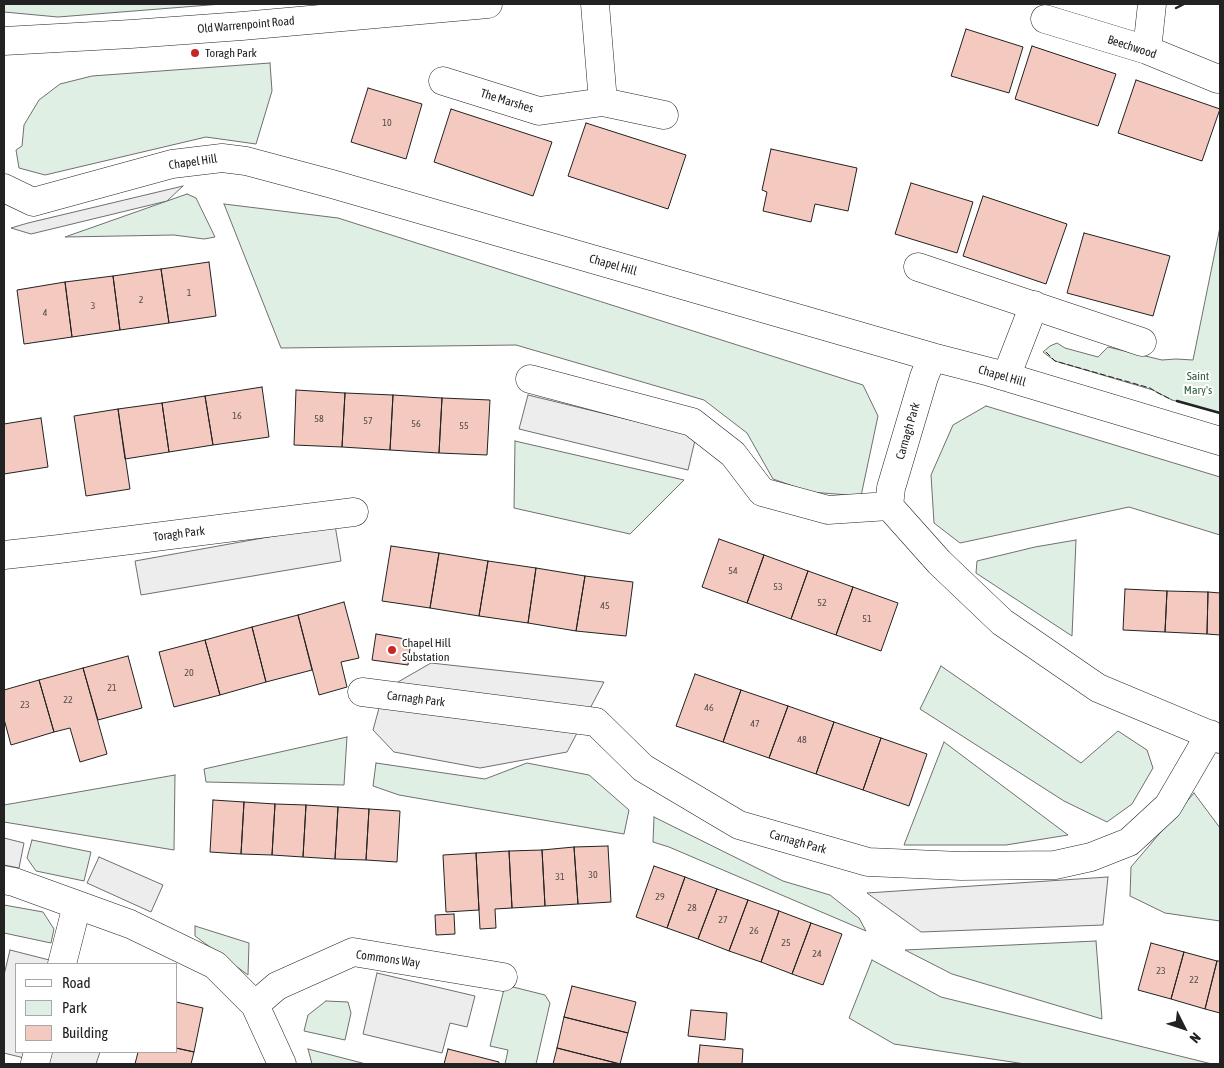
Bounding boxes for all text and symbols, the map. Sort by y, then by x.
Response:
street label: Old Warrenpoint Road [197,14,295,36]
street label: Beechwood [1106,32,1158,62]
place label: Toragh Park [205,46,257,60]
marker: Toragh Park [189,47,201,59]
street label: The Marshes [479,86,535,116]
house number: 10 [382,117,392,129]
street label: Chapel Hill [168,151,218,173]
street label: Chapel Hill [588,251,638,279]
house number: 1 [187,287,191,299]
house number: 2 [139,294,143,306]
house number: 3 [91,300,95,312]
house number: 4 [43,307,47,319]
street label: Chapel Hill [977,362,1027,390]
park label: Saint Mary's [1184,369,1212,397]
street label: Carnagh Park [893,401,923,461]
house number: 16 [232,410,242,422]
house number: 58 [314,413,324,425]
house number: 57 [363,415,373,427]
house number: 56 [411,418,421,430]
house number: 55 [459,420,469,432]
street label: Toragh Park [152,524,206,544]
house number: 54 [728,565,738,577]
house number: 53 [773,581,783,593]
house number: 52 [817,597,827,609]
house number: 45 [600,600,610,612]
house number: 51 [862,613,872,625]
place label: Chapel Hill Substation [402,636,451,664]
marker: Chapel Hill Substation [386,644,398,656]
house number: 20 [184,667,194,679]
house number: 21 [107,682,117,694]
street label: Carnagh Park [386,688,446,710]
house number: 22 [63,694,73,706]
house number: 23 [20,699,30,711]
house number: 46 [704,702,714,714]
house number: 47 [750,718,760,730]
house number: 48 [797,734,807,746]
street label: Carnagh Park [768,827,828,857]
house number: 30 [588,869,598,881]
house number: 31 [555,871,565,883]
house number: 29 [655,891,665,903]
house number: 28 [687,902,697,914]
house number: 27 [718,914,728,926]
house number: 26 [749,925,759,937]
house number: 25 [781,937,791,949]
street label: Commons Way [355,947,421,971]
house number: 24 [812,948,822,960]
legend [15,963,178,1053]
house number: 23 [1156,965,1166,977]
text: Road [62,974,91,991]
house number: 22 [1189,974,1199,986]
text: Park [62,999,87,1016]
north arrow [1159,1003,1209,1053]
text: Building [62,1024,108,1041]
text: N [1187,1029,1204,1046]

